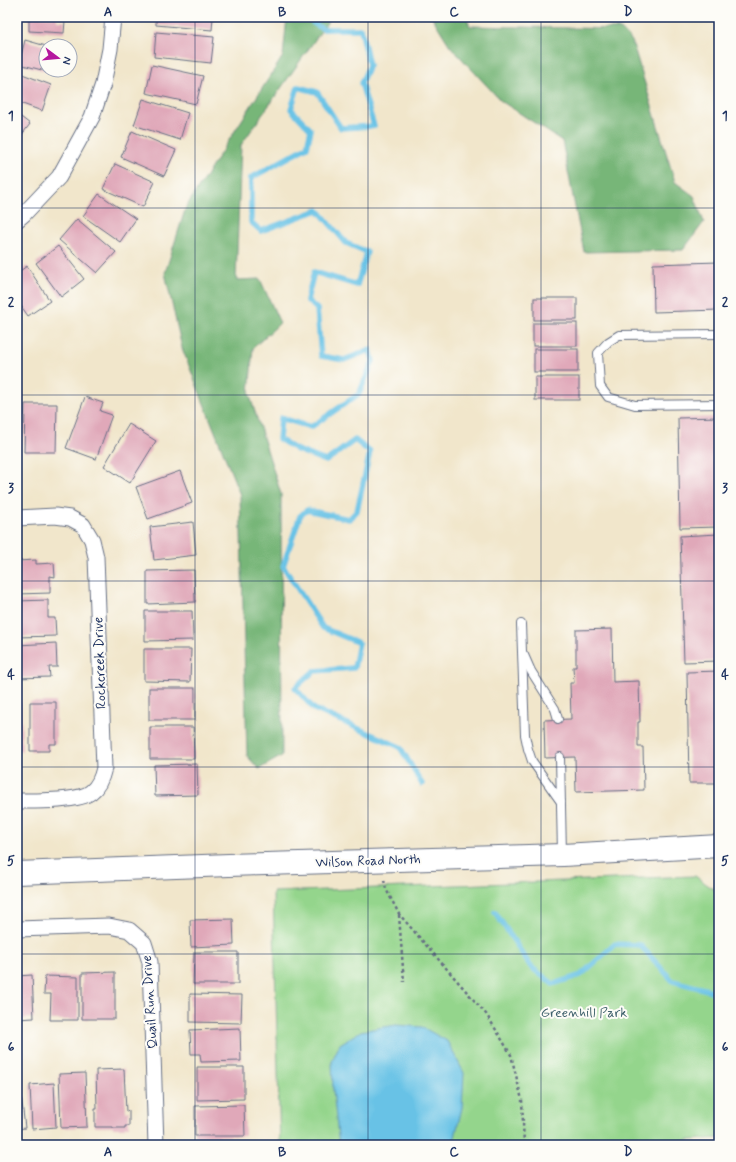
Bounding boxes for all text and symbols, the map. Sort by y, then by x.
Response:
text: A [104,4,112,21]
text: B [278,4,287,21]
text: C [449,4,459,21]
text: D [624,4,633,21]
north arrow [38,38,78,78]
text: N [59,55,74,66]
text: 1 [8,108,14,125]
text: 1 [722,108,728,125]
text: 2 [8,294,15,311]
text: 2 [722,294,729,311]
text: 3 [8,480,14,497]
text: 3 [722,480,728,497]
street label: Rockcreek Drive [89,616,111,710]
text: 4 [7,667,15,684]
text: 4 [721,667,729,684]
street label: Wilson Road North [315,850,421,872]
text: 5 [7,853,15,870]
text: 5 [721,853,729,870]
street label: Quail Run Drive [138,954,162,1050]
park label: Greenhill Park [541,1004,627,1022]
text: 6 [8,1039,15,1056]
text: 6 [722,1039,729,1056]
text: A [104,1144,112,1161]
text: B [278,1144,287,1161]
text: C [449,1144,459,1161]
text: D [624,1144,633,1161]

